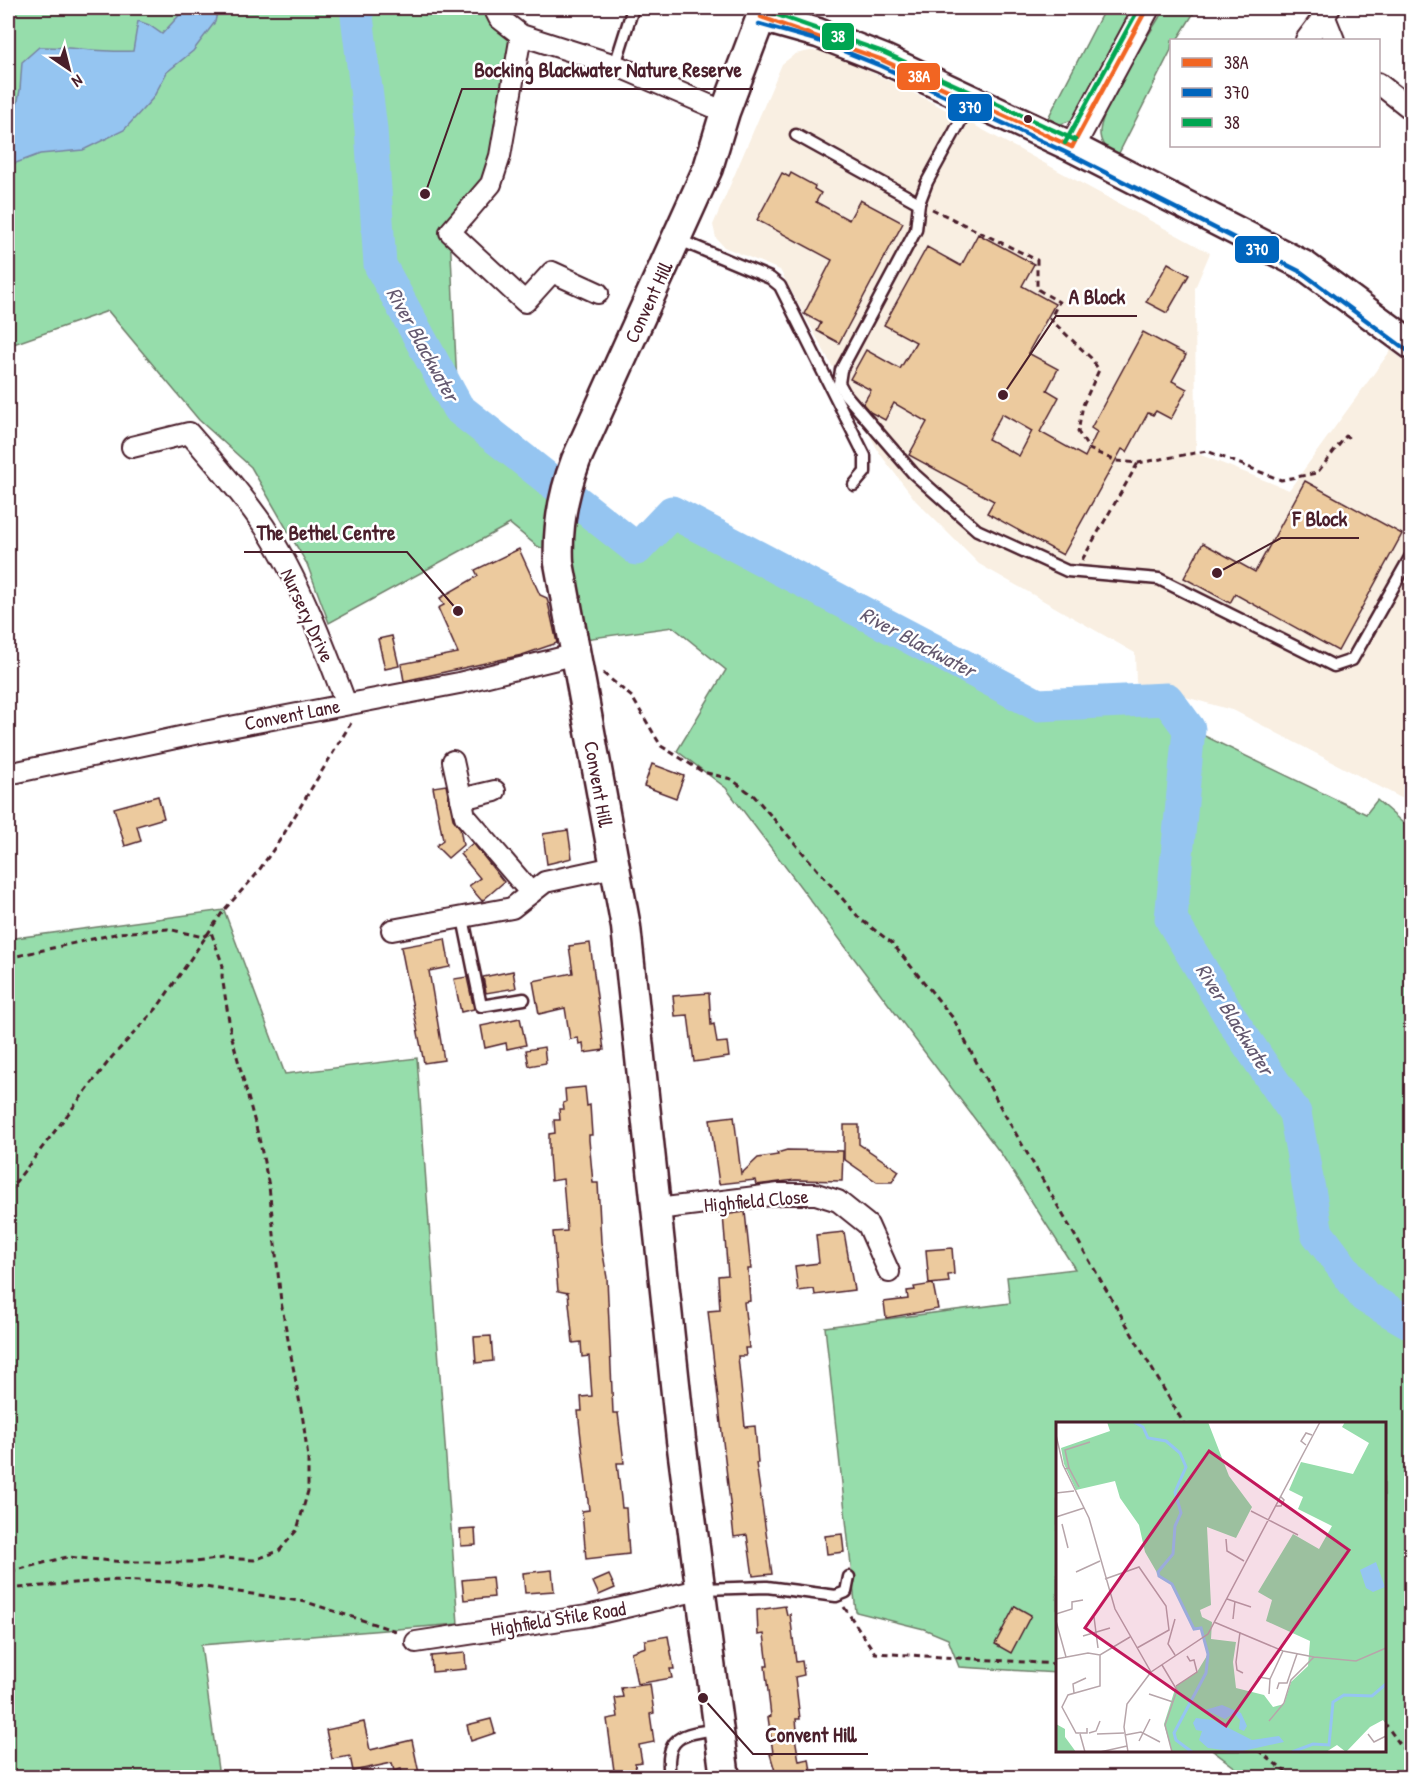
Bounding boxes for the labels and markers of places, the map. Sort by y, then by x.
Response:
callout: Bocking Blackwater Nature Reserve [462,50,753,89]
unlabelled marker [1022,113,1034,125]
callout: A Block [1056,277,1137,316]
callout: F Block [1281,499,1359,538]
callout: The Bethel Centre [244,513,407,552]
callout: Convent Hill [753,1715,868,1754]

